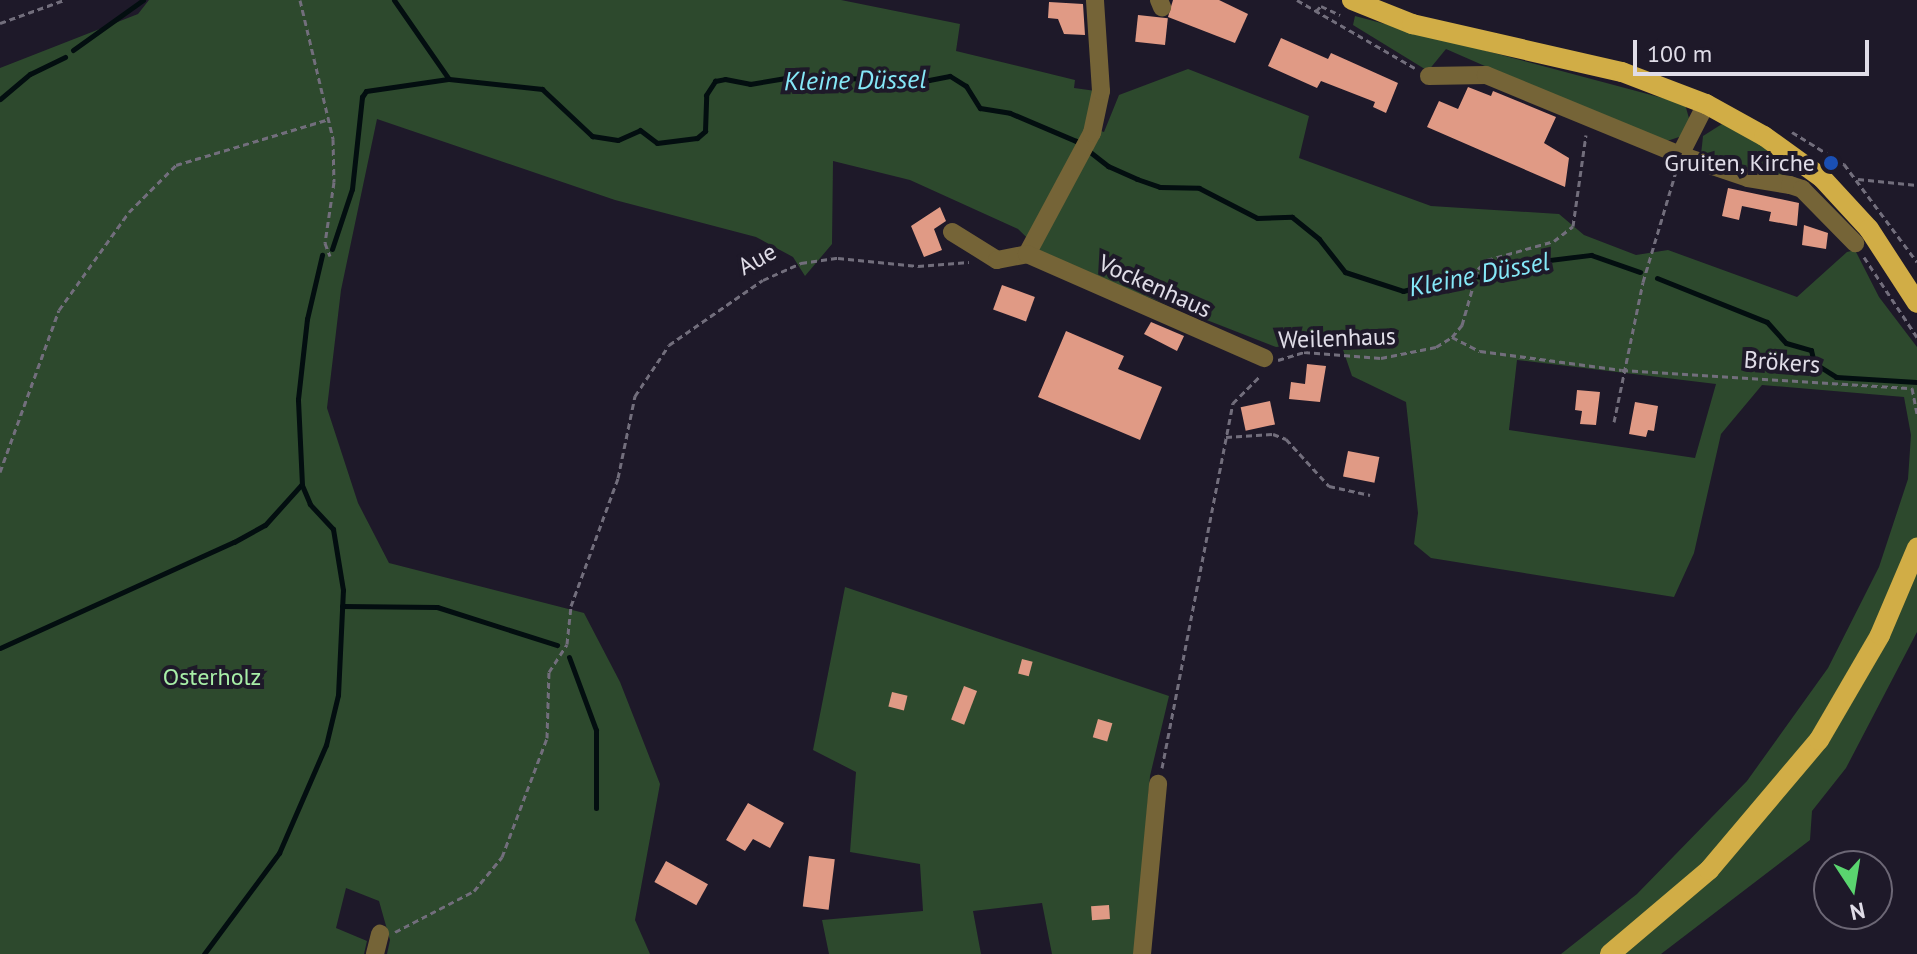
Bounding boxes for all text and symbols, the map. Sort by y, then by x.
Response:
scale bar [1637,24,1873,74]
text: 100 m [1647,38,1712,69]
water label: Kleine Düssel [783,63,927,97]
place label: Gruiten, Kirche [1662,149,1815,177]
marker: Gruiten, Kirche [1822,154,1840,172]
street label: Aue [733,237,781,281]
water label: Kleine Düssel [1406,245,1552,303]
street label: Vockenhaus [1094,248,1216,324]
street label: Weilenhaus [1278,322,1396,354]
street label: Brökers [1743,345,1821,379]
park label: Osterholz [163,663,261,691]
north arrow [1813,850,1893,930]
text: N [1848,896,1868,927]

